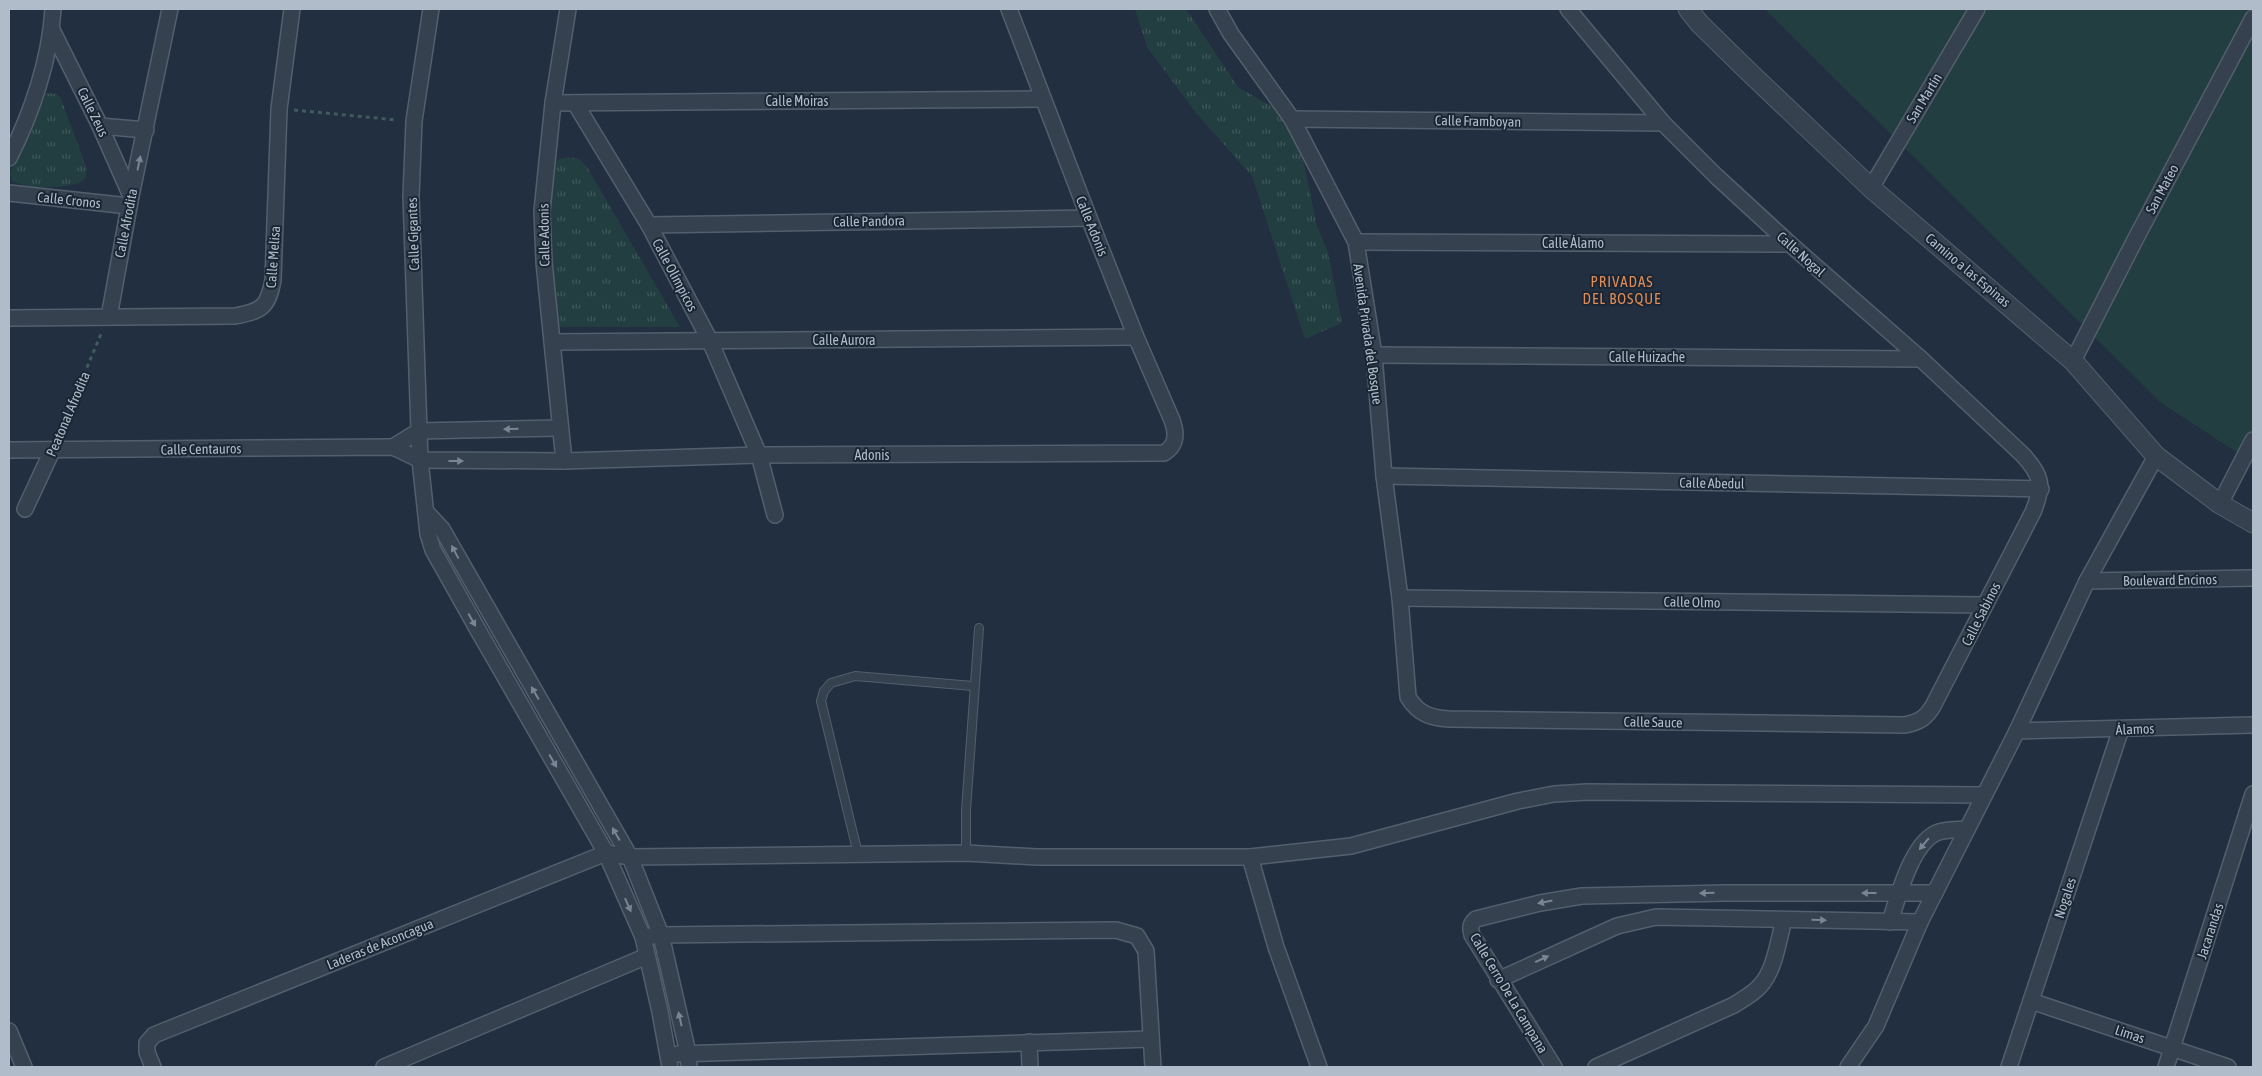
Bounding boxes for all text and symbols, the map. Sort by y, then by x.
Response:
street label: San Martín [1903,70,1945,126]
street label: Calle Zeus [74,85,112,139]
street label: Calle Moiras [766,93,828,109]
street label: Calle Framboyan [1435,112,1521,130]
one-way arrow [135,155,143,170]
street label: San Mateo [2142,162,2182,216]
street label: Calle Afrodita [111,187,141,259]
street label: Calle Cronos [36,189,102,211]
street label: Calle Adonis [1073,194,1111,258]
street label: Calle Gigantes [404,197,422,271]
street label: Calle Adonis [535,203,553,267]
street label: Calle Pandora [833,212,905,230]
street label: Calle Melisa [263,225,283,289]
street label: Calle Nogal [1774,228,1829,280]
street label: Camino a las Espinas [1922,230,2014,310]
street label: Calle Álamo [1542,235,1604,251]
street label: Calle Olímpicos [649,236,701,314]
street label: Avenida Privada del Bosque [1350,263,1386,405]
district label: PRIVADAS DEL BOSQUE [1583,273,1661,307]
street label: Calle Aurora [812,332,876,348]
street label: Calle Huizache [1609,349,1685,365]
street label: Peatonal Afrodita [43,369,93,459]
one-way arrow [502,425,518,433]
street label: Calle Centauros [160,440,242,458]
street label: Adonis [854,447,890,463]
one-way arrow [448,457,464,465]
street label: Calle Abedul [1679,474,1745,492]
one-way arrow [450,545,459,559]
street label: Boulevard Encinos [2123,571,2217,589]
street label: Calle Sabinos [1958,580,2004,648]
street label: Calle Olmo [1663,594,1721,610]
one-way arrow [468,613,476,627]
one-way arrow [531,686,540,699]
street label: Calle Sauce [1623,713,1683,731]
street label: Álamos [2115,720,2155,738]
one-way arrow [549,754,557,768]
one-way arrow [612,827,621,840]
one-way arrow [1918,838,1929,851]
street label: Nogales [2051,876,2079,920]
one-way arrow [1698,889,1714,897]
one-way arrow [1861,889,1877,897]
one-way arrow [625,898,633,912]
one-way arrow [1536,899,1552,907]
street label: Jacarandas [2193,901,2227,961]
street label: Laderas de Aconcagua [324,915,436,973]
one-way arrow [1811,917,1827,925]
street label: Calle Cerro De La Campana [1467,930,1551,1056]
one-way arrow [1535,955,1549,963]
one-way arrow [676,1012,684,1027]
street label: Limas [2113,1022,2147,1046]

